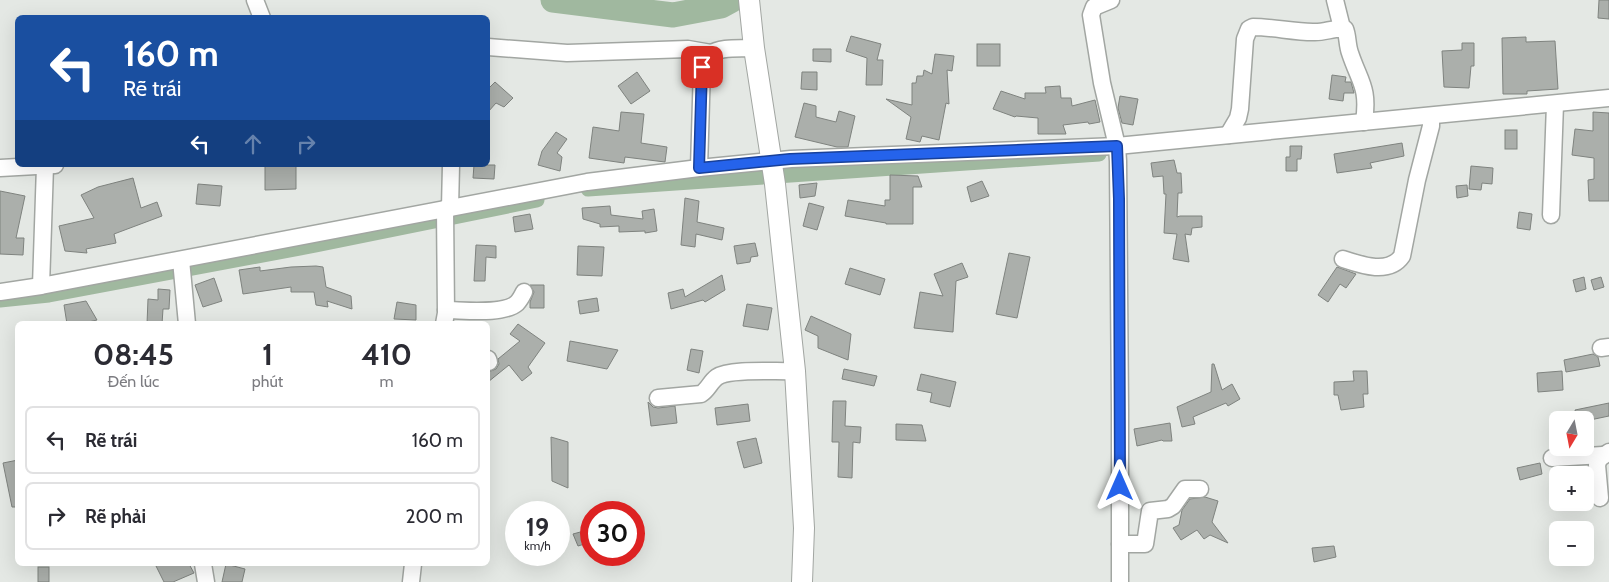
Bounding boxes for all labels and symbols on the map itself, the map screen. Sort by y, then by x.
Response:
pin [681,46,723,88]
north arrow [1549,411,1594,456]
position arrow [1093,459,1145,511]
speed limit sign: 30 [580,501,645,566]

